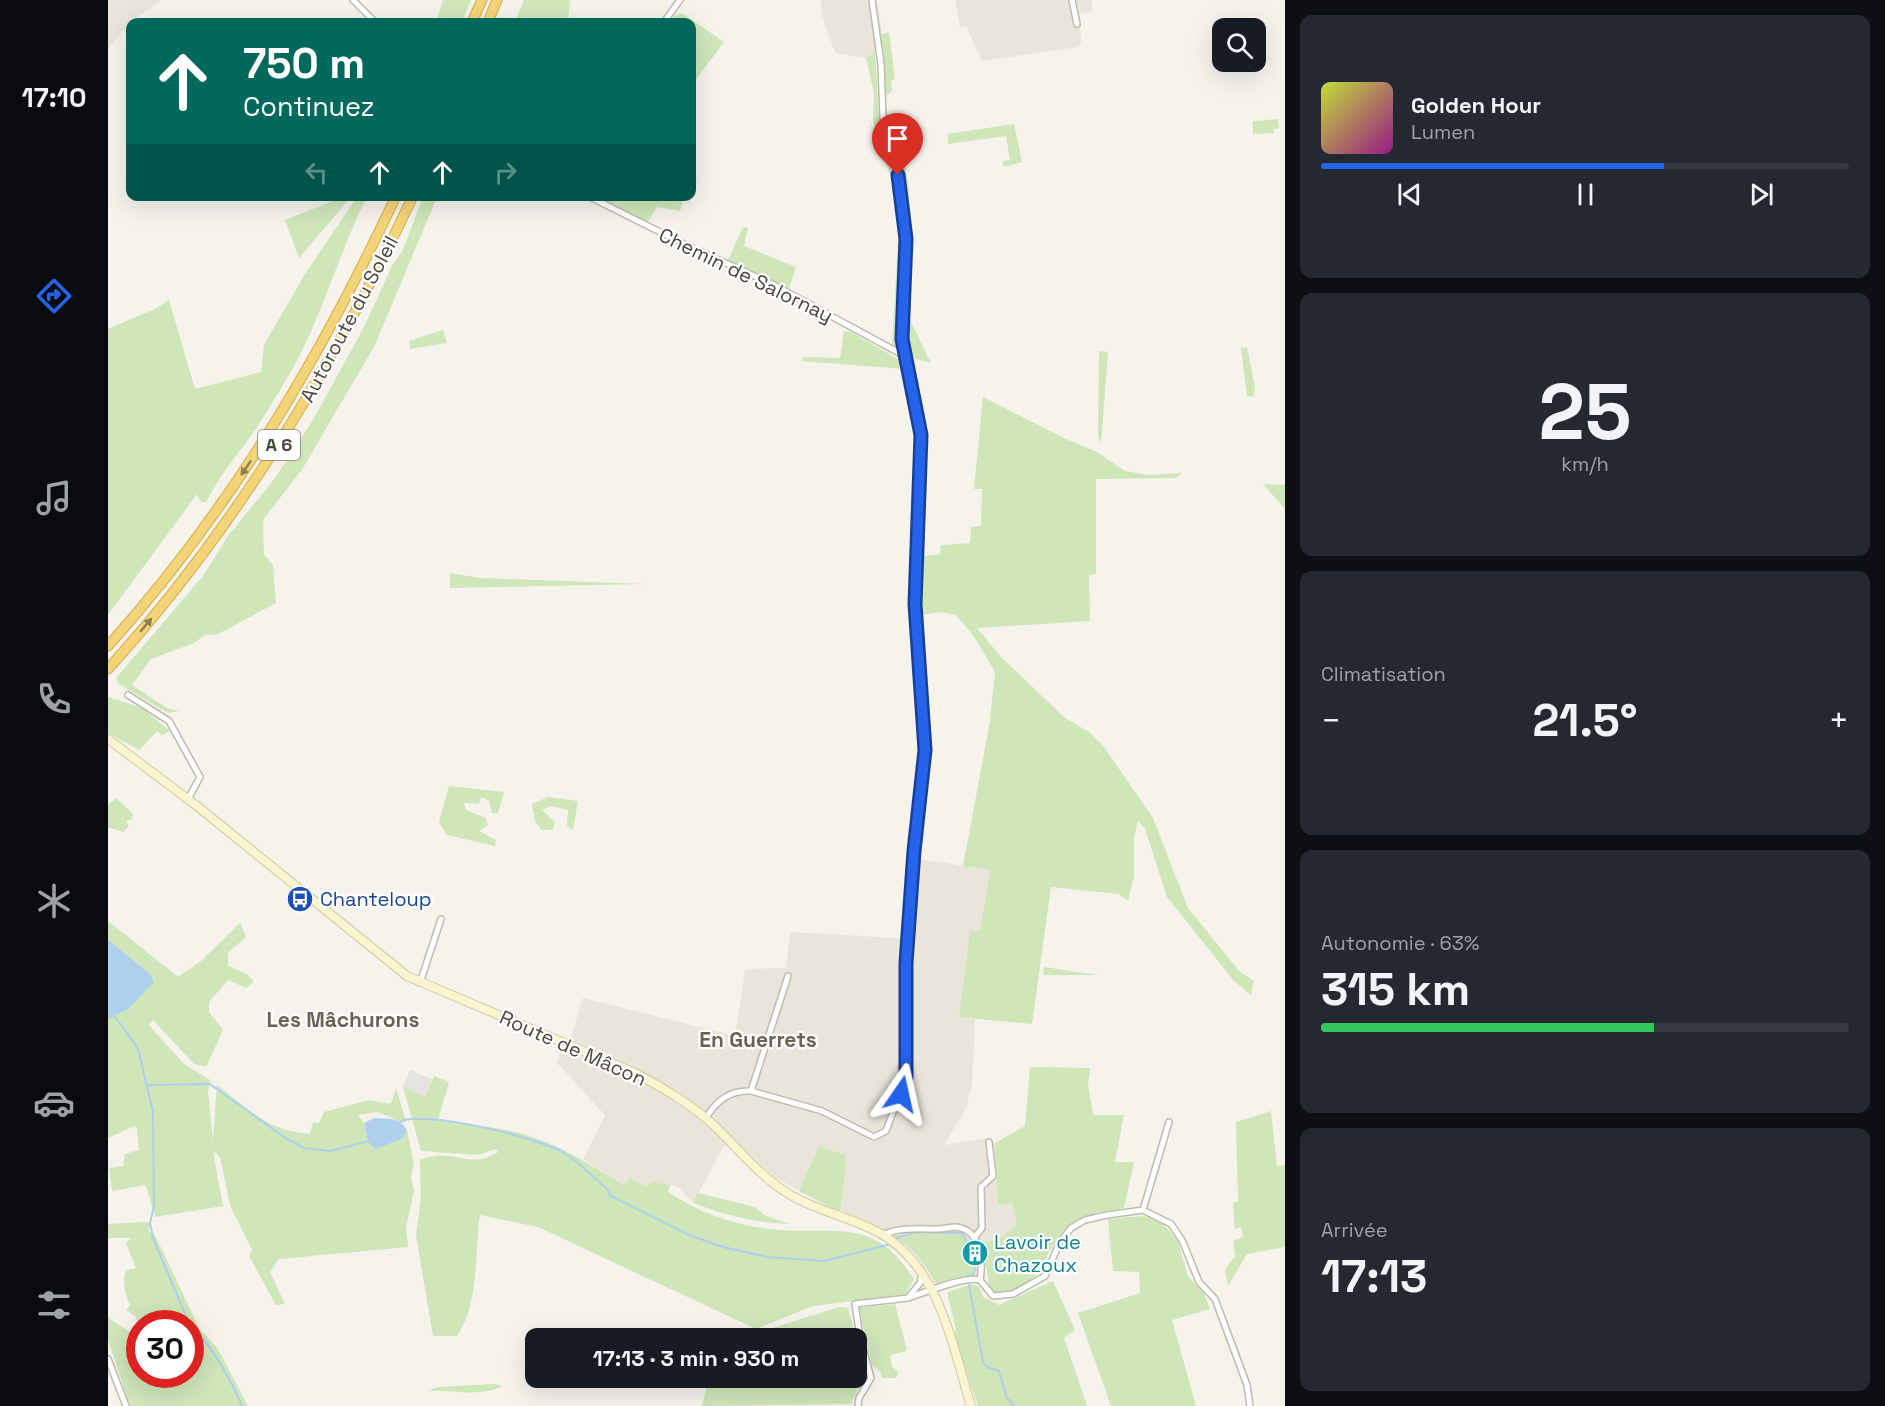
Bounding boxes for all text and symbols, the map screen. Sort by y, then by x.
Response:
map controls [1212,18,1266,72]
button: search [1212,18,1266,72]
text: 750 m [243,37,365,90]
icon: ahead [144,42,222,120]
text: 17:10 [22,80,86,115]
text: Continuez [243,89,375,124]
text: Golden Hour [1411,91,1541,119]
pin [872,113,923,175]
text: Lumen [1411,119,1475,145]
icon: arrive [881,122,914,155]
icon: left [300,156,333,189]
icon: ahead [363,156,396,189]
icon: ahead [426,156,459,189]
icon: right [489,156,522,189]
icon: previous [1393,178,1426,211]
icon: pause [1569,178,1602,211]
icon: next [1745,178,1778,211]
street label: Chemin de Salornay [655,222,837,328]
street label: Autoroute du Soleil [294,231,404,407]
icon: directions [33,275,75,317]
text: 25 [1538,362,1632,462]
road number: A 6 [258,430,300,460]
text: km/h [1561,451,1609,477]
one-way arrow [241,460,252,476]
icon: music [33,477,75,519]
one-way arrow [140,617,153,633]
text: Climatisation [1321,661,1446,687]
icon: phone [33,678,75,720]
text: 21.5° [1532,692,1638,749]
text: − [1321,700,1341,742]
text: + [1829,700,1849,742]
icon: climate [33,880,75,922]
bus stop icon: Chanteloup [285,884,315,914]
place label: Chanteloup [320,886,432,912]
text: Autonomie · 63% [1321,930,1479,956]
text: 315 km [1321,961,1470,1018]
street label: Route de Mâcon [496,1004,650,1092]
district label: Les Mâchurons [266,1006,420,1033]
district label: En Guerrets [699,1026,817,1053]
position arrow [869,1062,933,1126]
icon: car [33,1082,75,1124]
text: Arrivée [1321,1217,1388,1243]
place label: Lavoir de Chazoux [994,1229,1081,1278]
building icon: Lavoir de Chazoux [960,1238,990,1268]
text: 17:13 [1321,1248,1427,1305]
icon: filters [33,1284,75,1326]
speed limit sign: 30 [126,1310,204,1388]
text: 17:13 · 3 min · 930 m [593,1344,799,1372]

